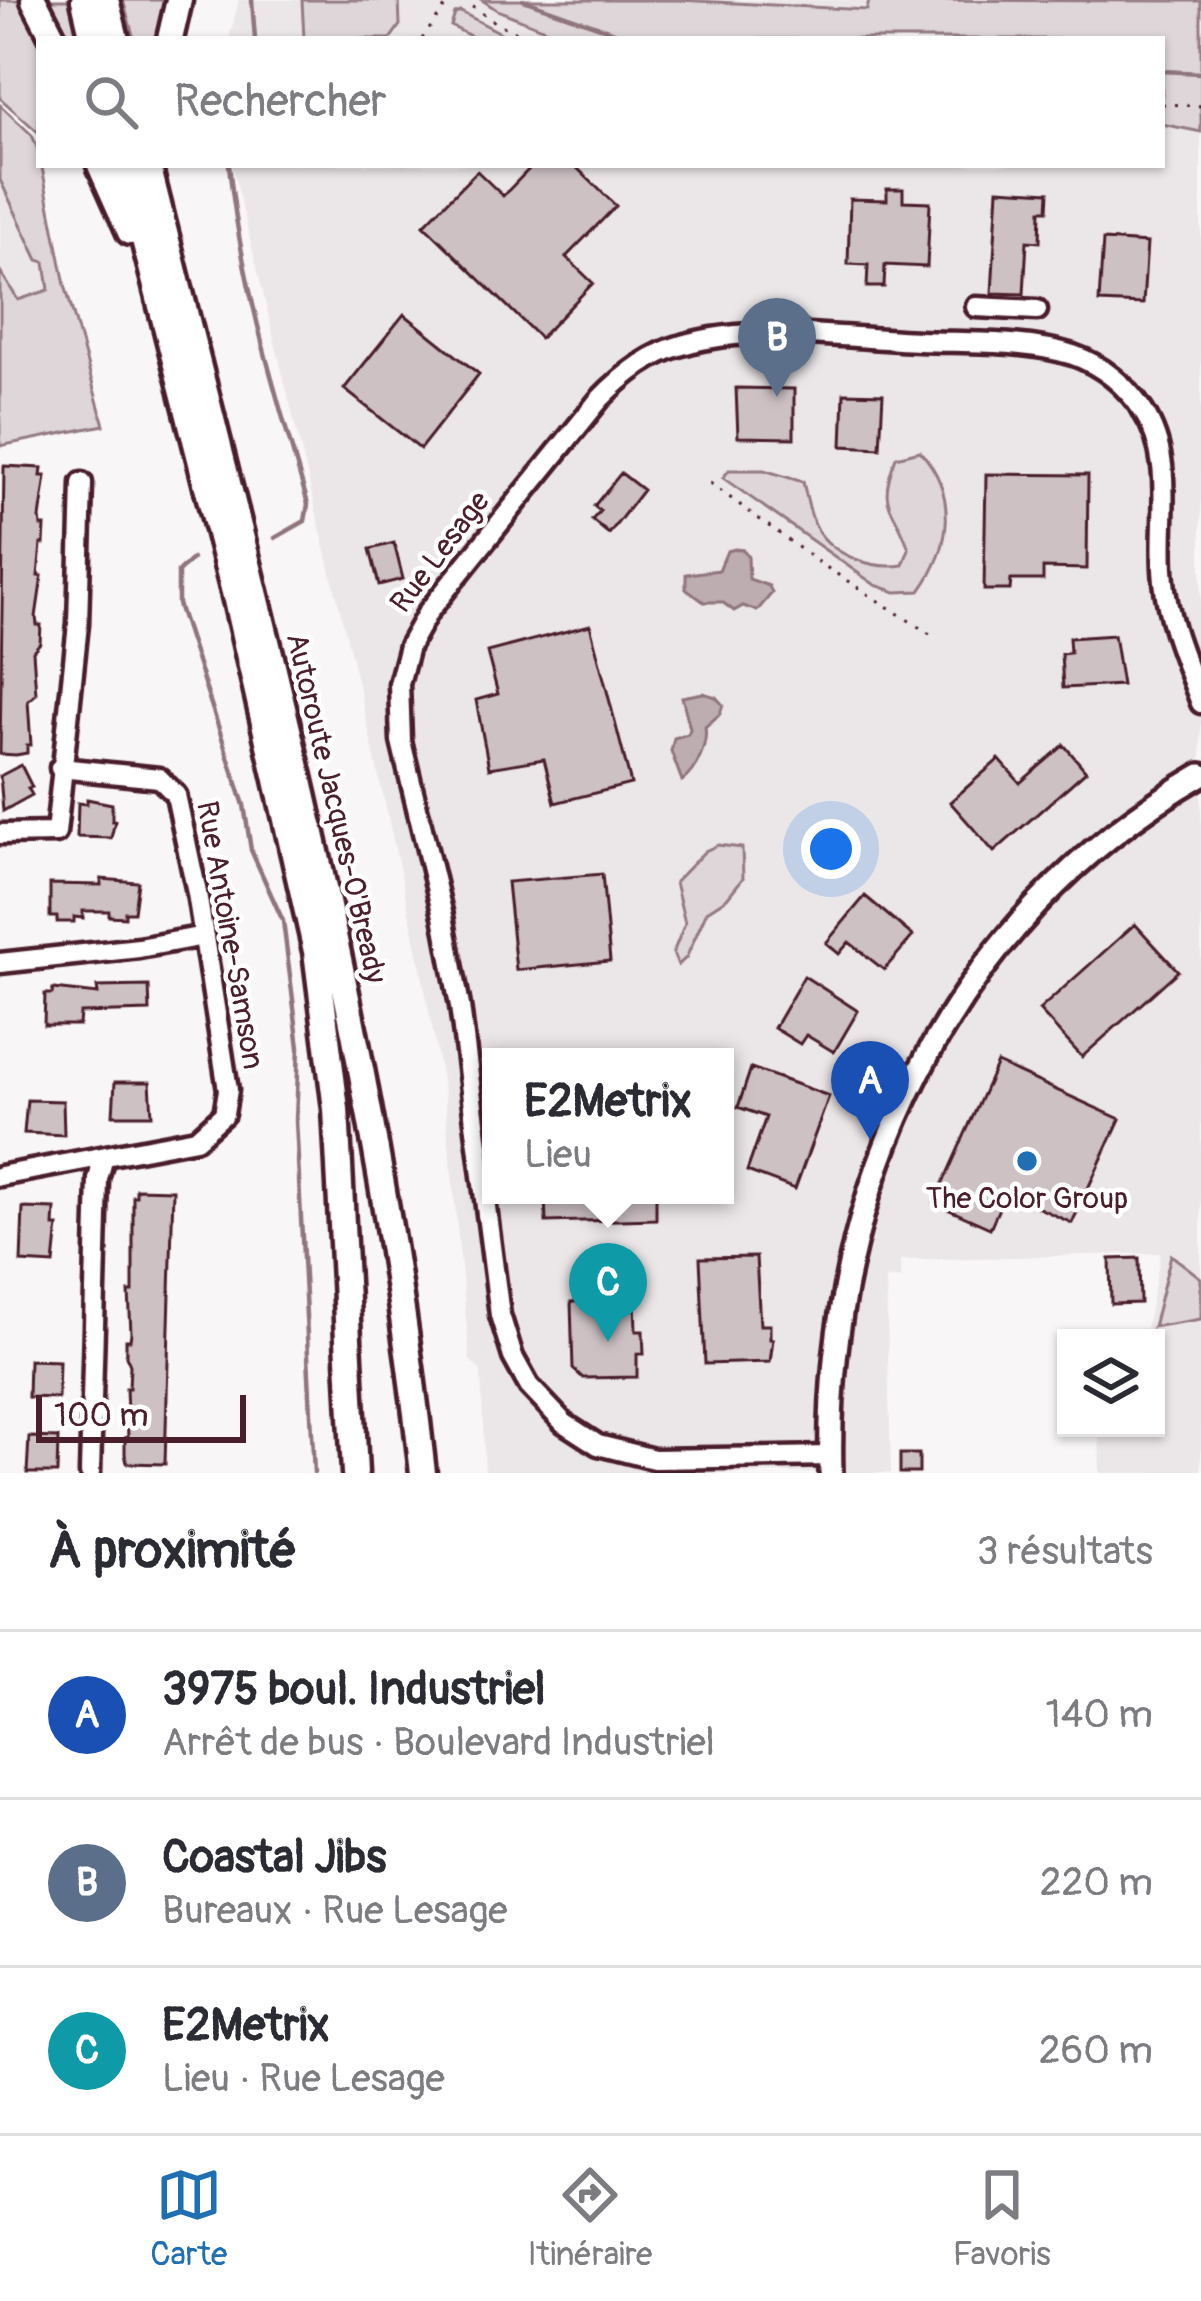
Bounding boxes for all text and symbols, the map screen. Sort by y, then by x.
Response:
search box [36,36,1165,168]
icon: search [78,69,144,135]
text: Rechercher [174,74,387,130]
pin: B [738,298,816,397]
street label: Rue Lesage [382,484,498,620]
street label: Autoroute Jacques-O'Bready [278,629,394,987]
street label: Rue Antoine-Samson [188,798,272,1072]
your location [801,819,861,879]
pin: A [831,1041,909,1140]
popup [482,1048,734,1204]
text: E2Metrix [524,1074,692,1130]
text: Lieu [524,1130,592,1179]
marker: The Color Group [1014,1148,1040,1174]
place label: The Color Group [926,1180,1128,1217]
pin: C [569,1243,647,1342]
map controls [1057,1329,1165,1437]
button: layers [1057,1329,1165,1437]
scale bar [36,1389,246,1442]
text: 100 m [54,1395,148,1436]
text: À proximité [48,1519,297,1583]
text: 3 résultats [977,1527,1153,1576]
text: 3975 boul. Industriel [162,1662,546,1718]
text: A [74,1690,100,1739]
text: 140 m [1045,1690,1153,1739]
text: Arrêt de bus · Boulevard Industriel [162,1718,715,1767]
text: Coastal Jibs [162,1830,386,1886]
text: B [76,1858,98,1907]
text: 220 m [1040,1858,1153,1907]
text: Bureaux · Rue Lesage [162,1886,508,1935]
text: E2Metrix [162,1998,330,2054]
text: C [75,2026,99,2075]
text: 260 m [1039,2026,1153,2075]
text: Lieu · Rue Lesage [162,2054,445,2103]
tab: Carte [150,2162,227,2275]
tab: Itinéraire [528,2162,652,2275]
tab: Favoris [953,2162,1051,2275]

